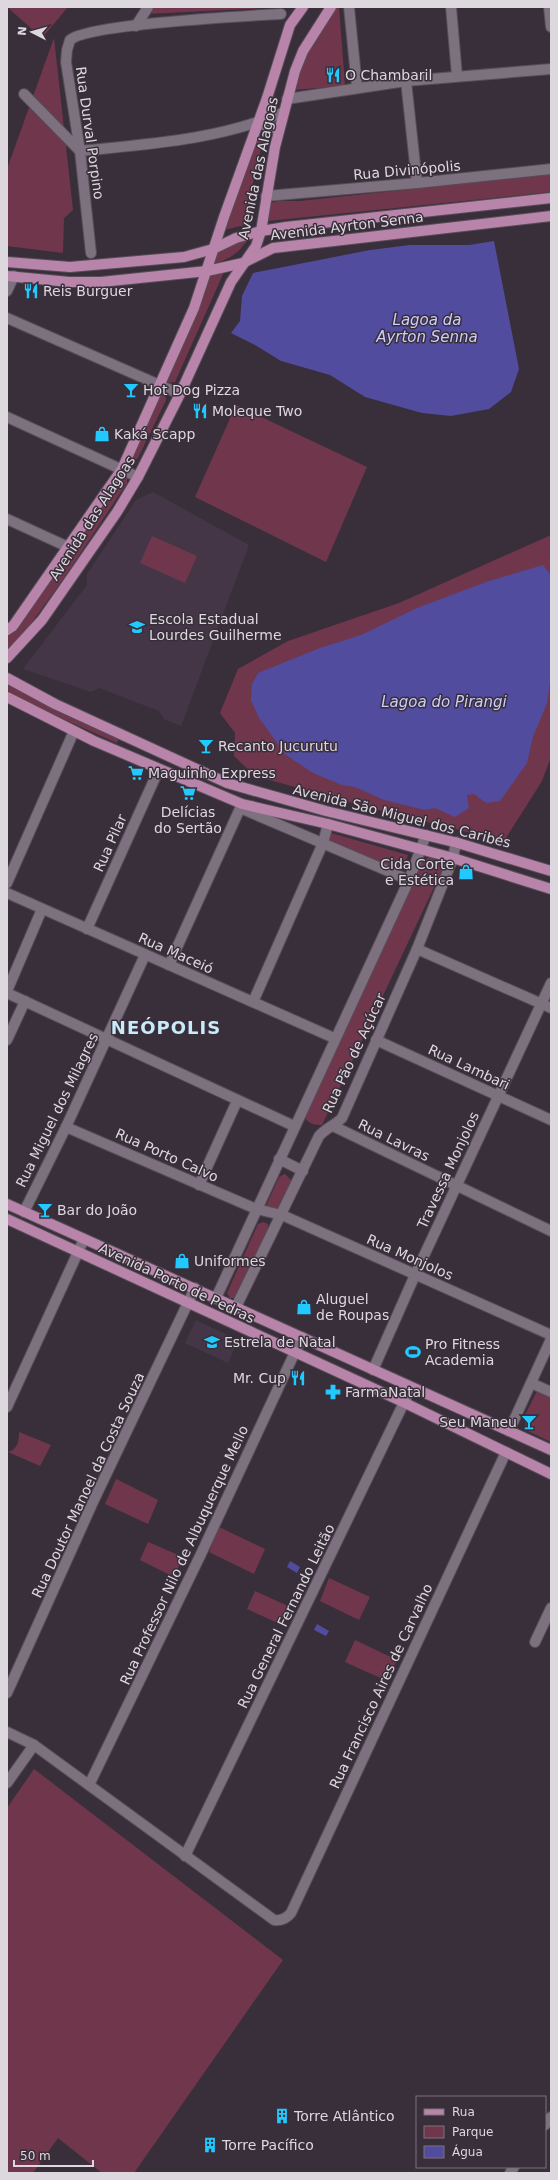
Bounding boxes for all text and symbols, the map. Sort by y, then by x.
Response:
north arrow [12,12,52,52]
text: N [16,26,29,36]
street label: Rua Durval Porpino [73,65,107,201]
restaurant icon: O Chambaril [324,66,342,84]
place label: O Chambaril [345,67,432,83]
street label: Avenida das Alagoas [235,95,281,241]
street label: Rua Divinópolis [353,157,461,183]
street label: Avenida Ayrton Senna [269,209,425,243]
restaurant icon: Reis Burguer [22,282,40,300]
place label: Reis Burguer [43,283,133,299]
water label: Lagoa da Ayrton Senna [375,311,478,346]
bar icon: Hot Dog Pizza [122,381,140,399]
place label: Hot Dog Pizza [143,382,240,398]
restaurant icon: Moleque Two [191,402,209,420]
place label: Moleque Two [212,403,302,419]
shop icon: Kaká Scapp [93,425,111,443]
place label: Kaká Scapp [114,426,195,442]
street label: Avenida das Alagoas [46,453,138,583]
place label: Escola Estadual Lourdes Guilherme [149,611,282,643]
school or university icon: Escola Estadual Lourdes Guilherme [128,618,146,636]
water label: Lagoa do Pirangi [381,693,508,711]
bar icon: Recanto Jucurutu [197,737,215,755]
place label: Recanto Jucurutu [218,738,338,754]
supermarket icon: Maguinho Express [127,764,145,782]
place label: Maguinho Express [148,765,276,781]
street label: Avenida São Miguel dos Caribés [292,781,512,851]
supermarket icon: Delícias do Sertão [179,784,197,802]
place label: Delícias do Sertão [154,804,222,836]
street label: Rua Pilar [90,812,130,874]
place label: Cida Corte e Estética [380,856,454,888]
shop icon: Cida Corte e Estética [457,863,475,881]
street label: Rua Maceió [136,929,216,977]
street label: Rua Pão de Açúcar [319,990,389,1115]
district label: NEÓPOLIS [111,1017,221,1038]
street label: Rua Miguel dos Milagres [13,1030,101,1190]
street label: Rua Lambari [426,1041,512,1093]
street label: Travessa Monjolos [413,1109,482,1232]
street label: Rua Lavras [356,1116,432,1164]
street label: Rua Porto Calvo [113,1125,221,1185]
bar icon: Bar do João [36,1201,54,1219]
place label: Bar do João [57,1202,137,1218]
street label: Rua Monjolos [364,1231,456,1283]
street label: Avenida Porto de Pedras [97,1240,257,1326]
shop icon: Uniformes [173,1252,191,1270]
place label: Uniformes [194,1253,266,1269]
place label: Aluguel de Roupas [316,1291,389,1323]
shop icon: Aluguel de Roupas [295,1298,313,1316]
school or university icon: Estrela de Natal [203,1333,221,1351]
place label: Estrela de Natal [224,1334,336,1350]
place label: Pro Fitness Academia [425,1336,500,1368]
sports icon: Pro Fitness Academia [404,1343,422,1361]
restaurant icon: Mr. Cup [289,1369,307,1387]
street label: Rua Doutor Manoel da Costa Souza [29,1370,147,1600]
place label: Mr. Cup [233,1370,286,1386]
pharmacy icon: FarmaNatal [324,1383,342,1401]
place label: FarmaNatal [345,1384,425,1400]
bar icon: Seu Maneu [520,1413,538,1431]
place label: Seu Maneu [439,1414,517,1430]
street label: Rua Professor Nilo de Albuquerque Mello [117,1423,251,1687]
street label: Rua General Fernando Leitão [234,1521,338,1711]
street label: Rua Francisco Aires de Carvalho [326,1581,436,1791]
legend [416,2096,546,2168]
text: Rua [452,2105,475,2119]
building icon: Torre Atlântico [273,2107,291,2125]
place label: Torre Atlântico [293,2108,395,2124]
text: Parque [452,2125,493,2139]
building icon: Torre Pacífico [201,2136,219,2154]
place label: Torre Pacífico [221,2137,314,2153]
scale bar [14,2142,93,2168]
text: Água [452,2144,483,2159]
text: 50 m [20,2149,51,2163]

